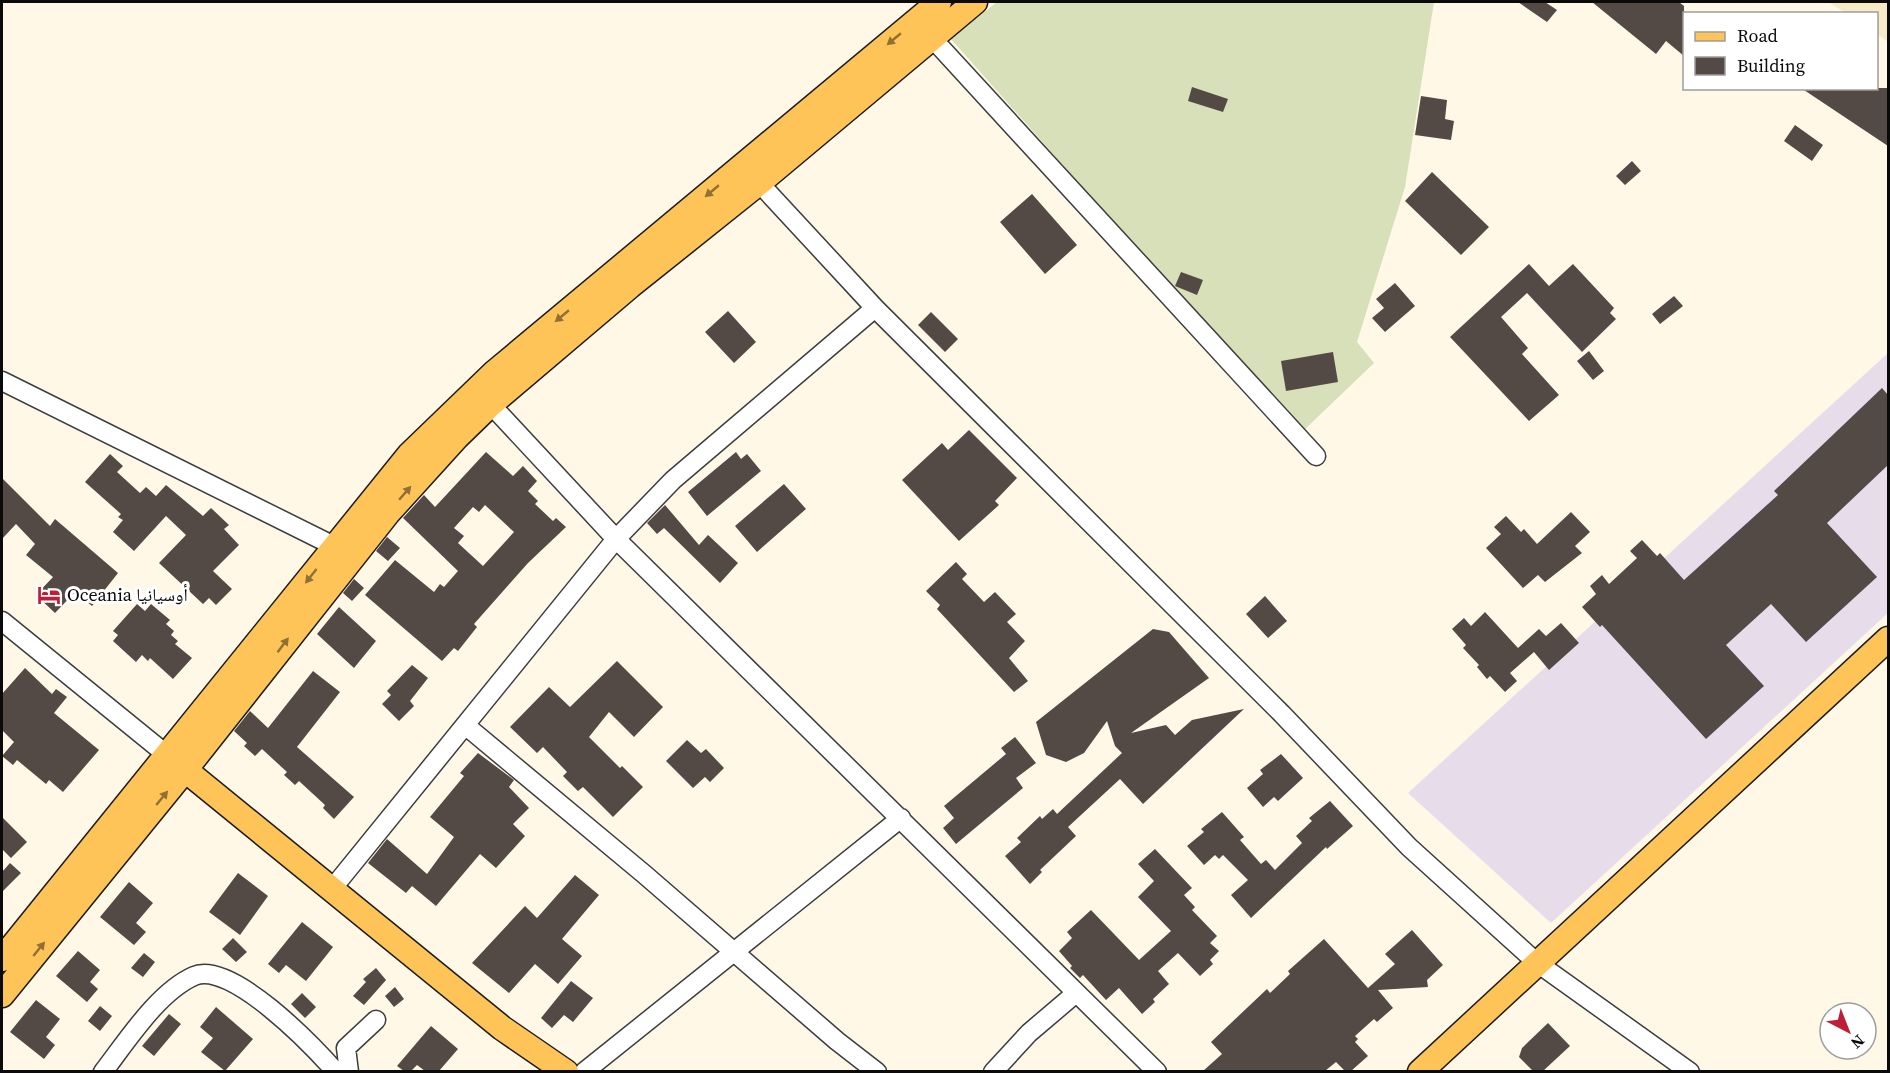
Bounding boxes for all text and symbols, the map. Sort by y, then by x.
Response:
legend [1683,12,1878,90]
text: Road [1737,23,1778,48]
one-way arrow [887,32,902,45]
text: Building [1737,53,1805,78]
one-way arrow [704,184,720,197]
one-way arrow [554,309,570,322]
one-way arrow [398,486,411,501]
one-way arrow [305,568,317,583]
hotel icon: Oceania أوسيانيا [36,582,62,608]
place label: Oceania أوسيانيا [67,582,188,607]
one-way arrow [277,638,289,654]
one-way arrow [155,791,168,806]
one-way arrow [32,941,45,957]
north arrow [1818,1001,1878,1061]
text: N [1846,1030,1870,1054]

